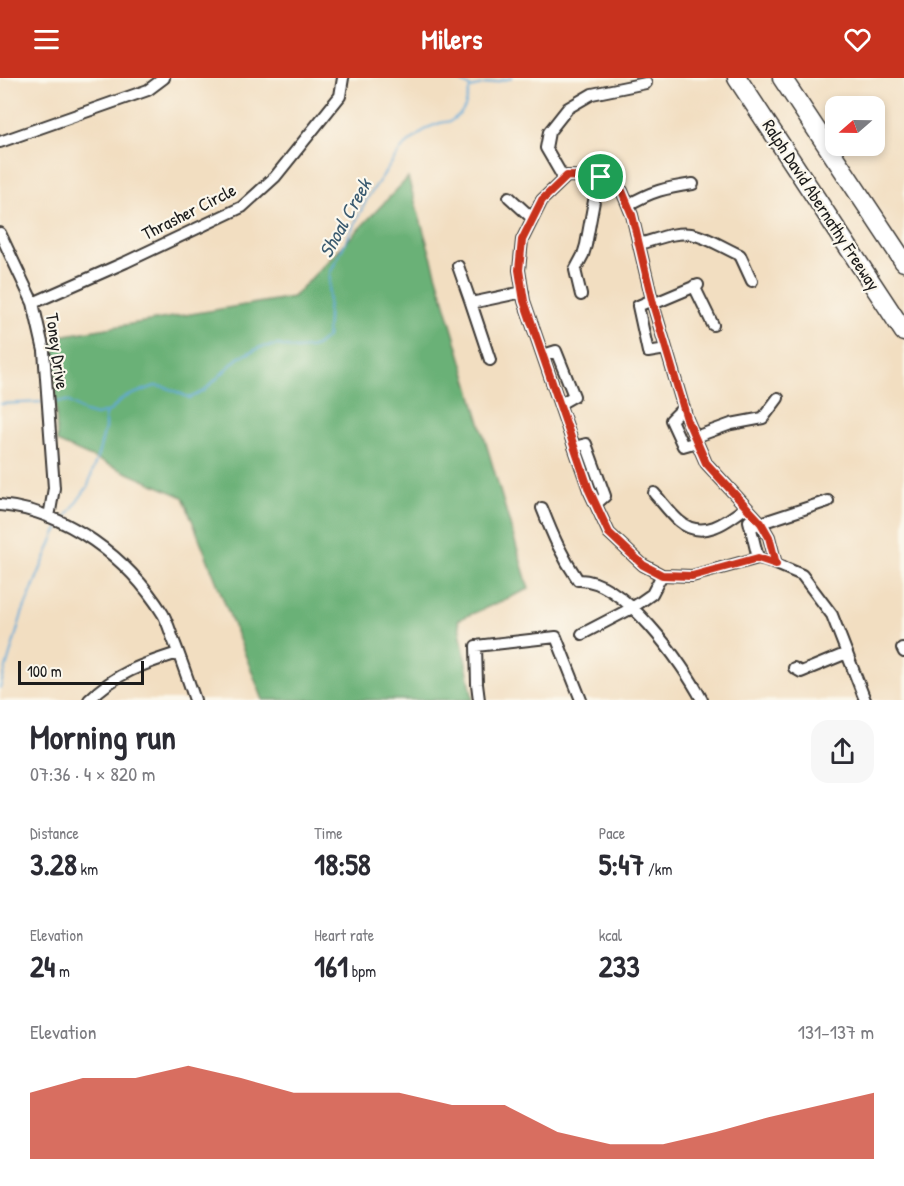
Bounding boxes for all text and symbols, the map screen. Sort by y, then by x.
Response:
text: Milers [422,21,482,57]
icon: menu [30,23,63,56]
icon: heart [841,23,874,56]
north arrow [825,96,885,156]
map controls [825,96,885,156]
street label: Ralph David Abernathy Freeway [757,114,886,295]
pin [575,151,626,202]
icon: arrive [584,160,617,193]
water label: Shoal Creek [312,172,378,262]
street label: Thrasher Circle [137,177,240,246]
street label: Toney Drive [40,311,75,391]
scale bar [18,658,144,686]
text: 100 m [27,660,62,682]
text: Morning run [30,715,176,759]
button: share [811,720,874,783]
text: 07:36 · 4 × 820 m [30,760,155,787]
text: Distance [30,822,79,844]
text: Time [314,822,343,844]
text: Pace [599,822,625,844]
text: 3.28 [30,844,77,884]
text: 18:58 [314,844,371,884]
text: 5:47 [599,844,644,884]
text: km [77,858,98,880]
text: /km [644,858,672,880]
text: Elevation [30,924,83,946]
text: Heart rate [314,924,374,946]
text: kcal [599,924,622,946]
text: 24 [30,946,55,986]
text: 161 [314,946,348,986]
text: 233 [599,946,640,986]
text: m [55,960,70,982]
text: bpm [348,960,376,982]
text: Elevation [30,1018,96,1045]
text: 131–137 m [798,1018,874,1045]

